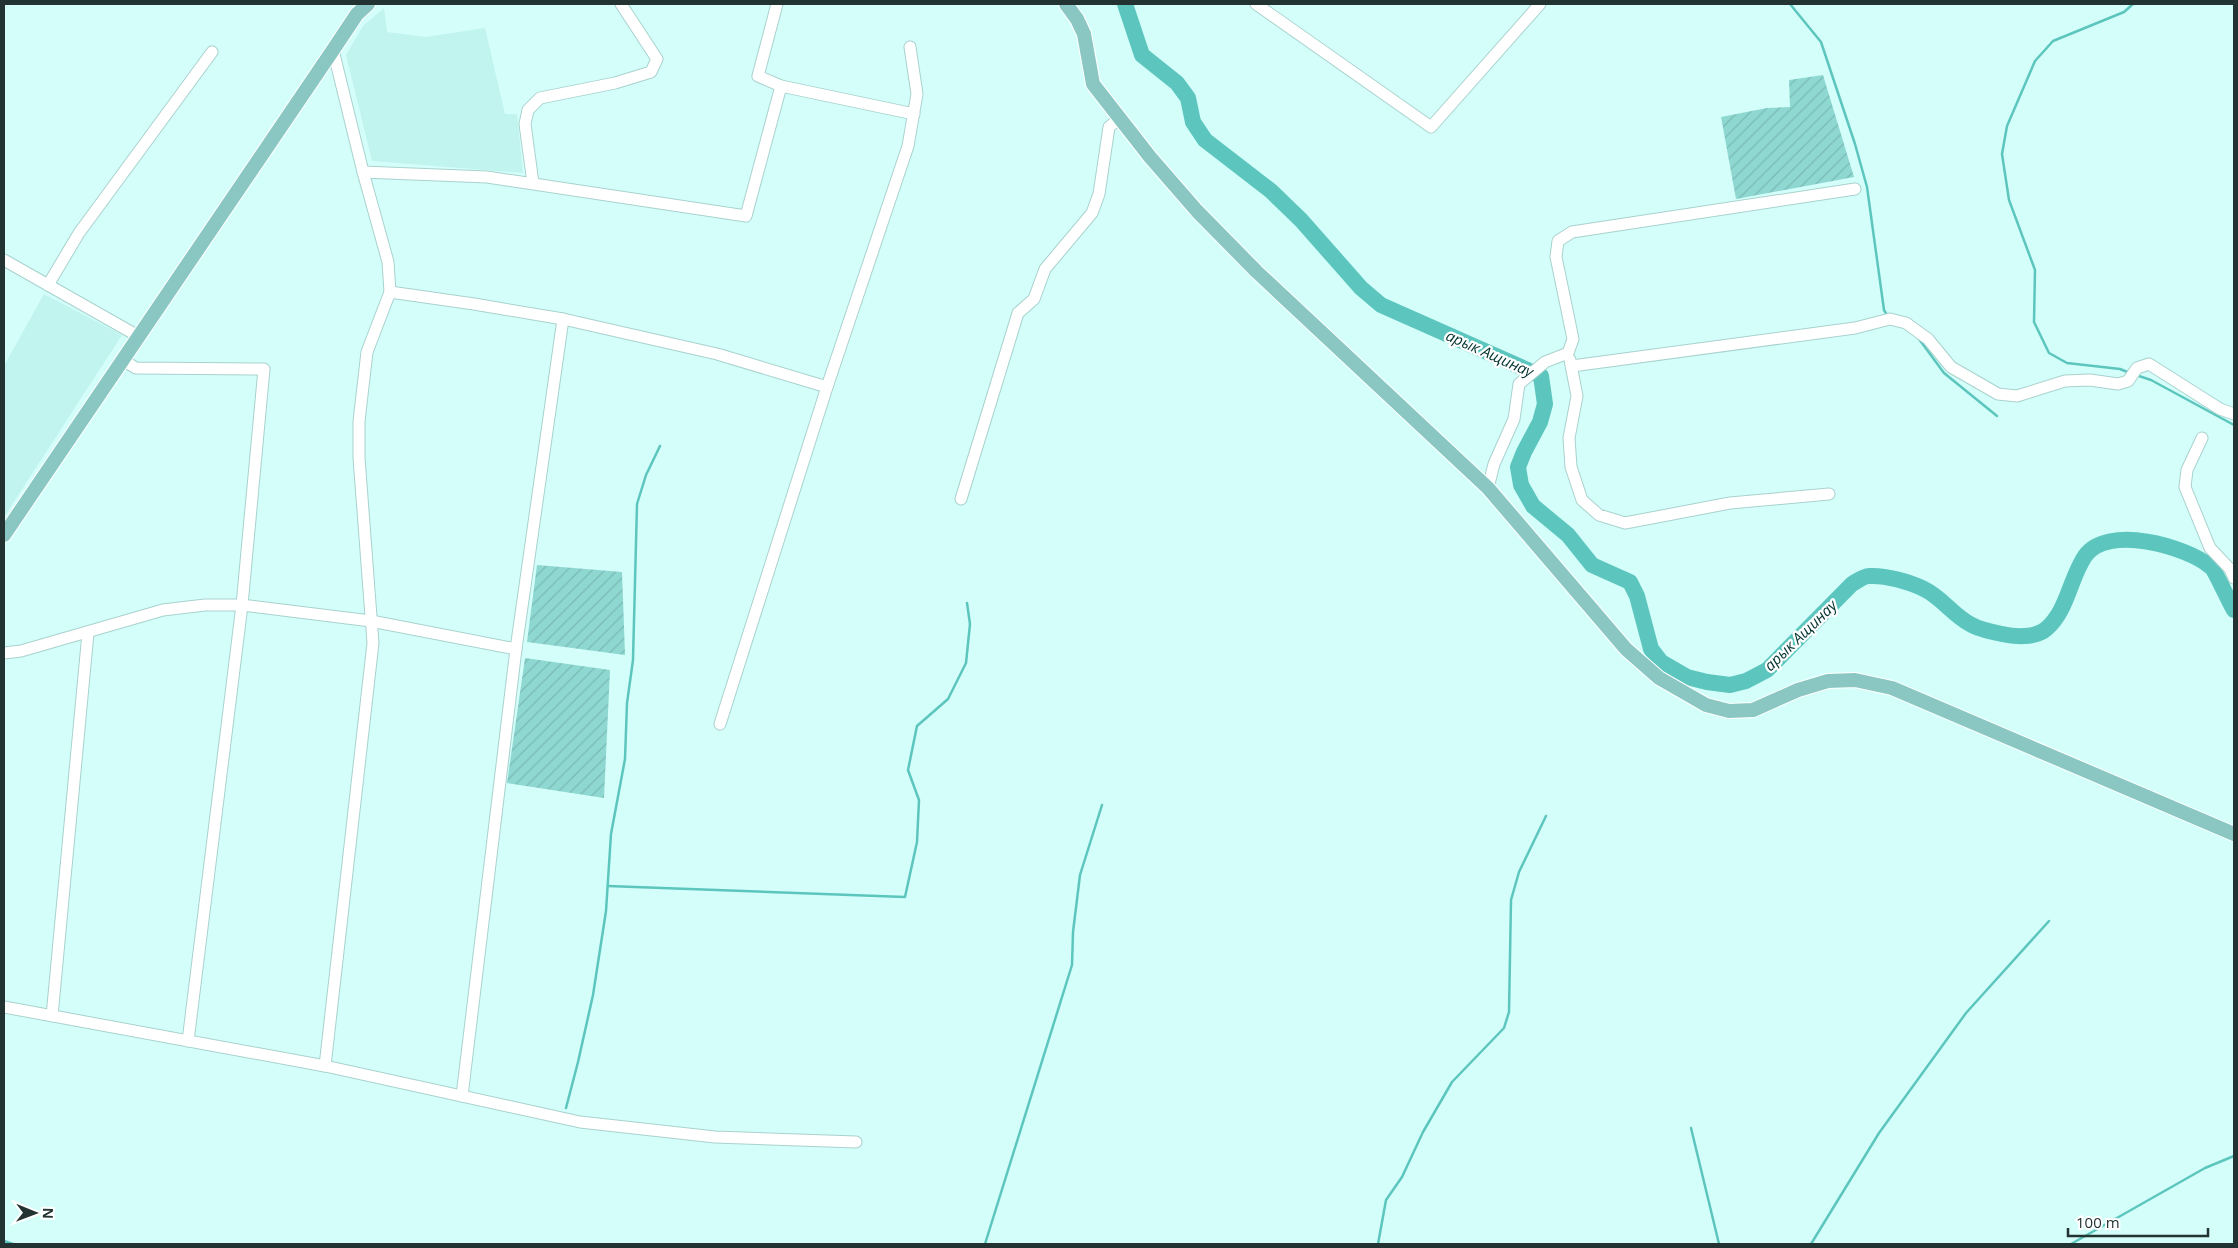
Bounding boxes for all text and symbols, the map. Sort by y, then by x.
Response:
water label: арык Ащинау [1443,325,1538,382]
water label: арык Ащинау [1759,594,1841,675]
north arrow [10,1188,60,1238]
scale bar [2068,1206,2208,1238]
text: N [39,1207,58,1219]
text: 100 m [2076,1212,2120,1232]

